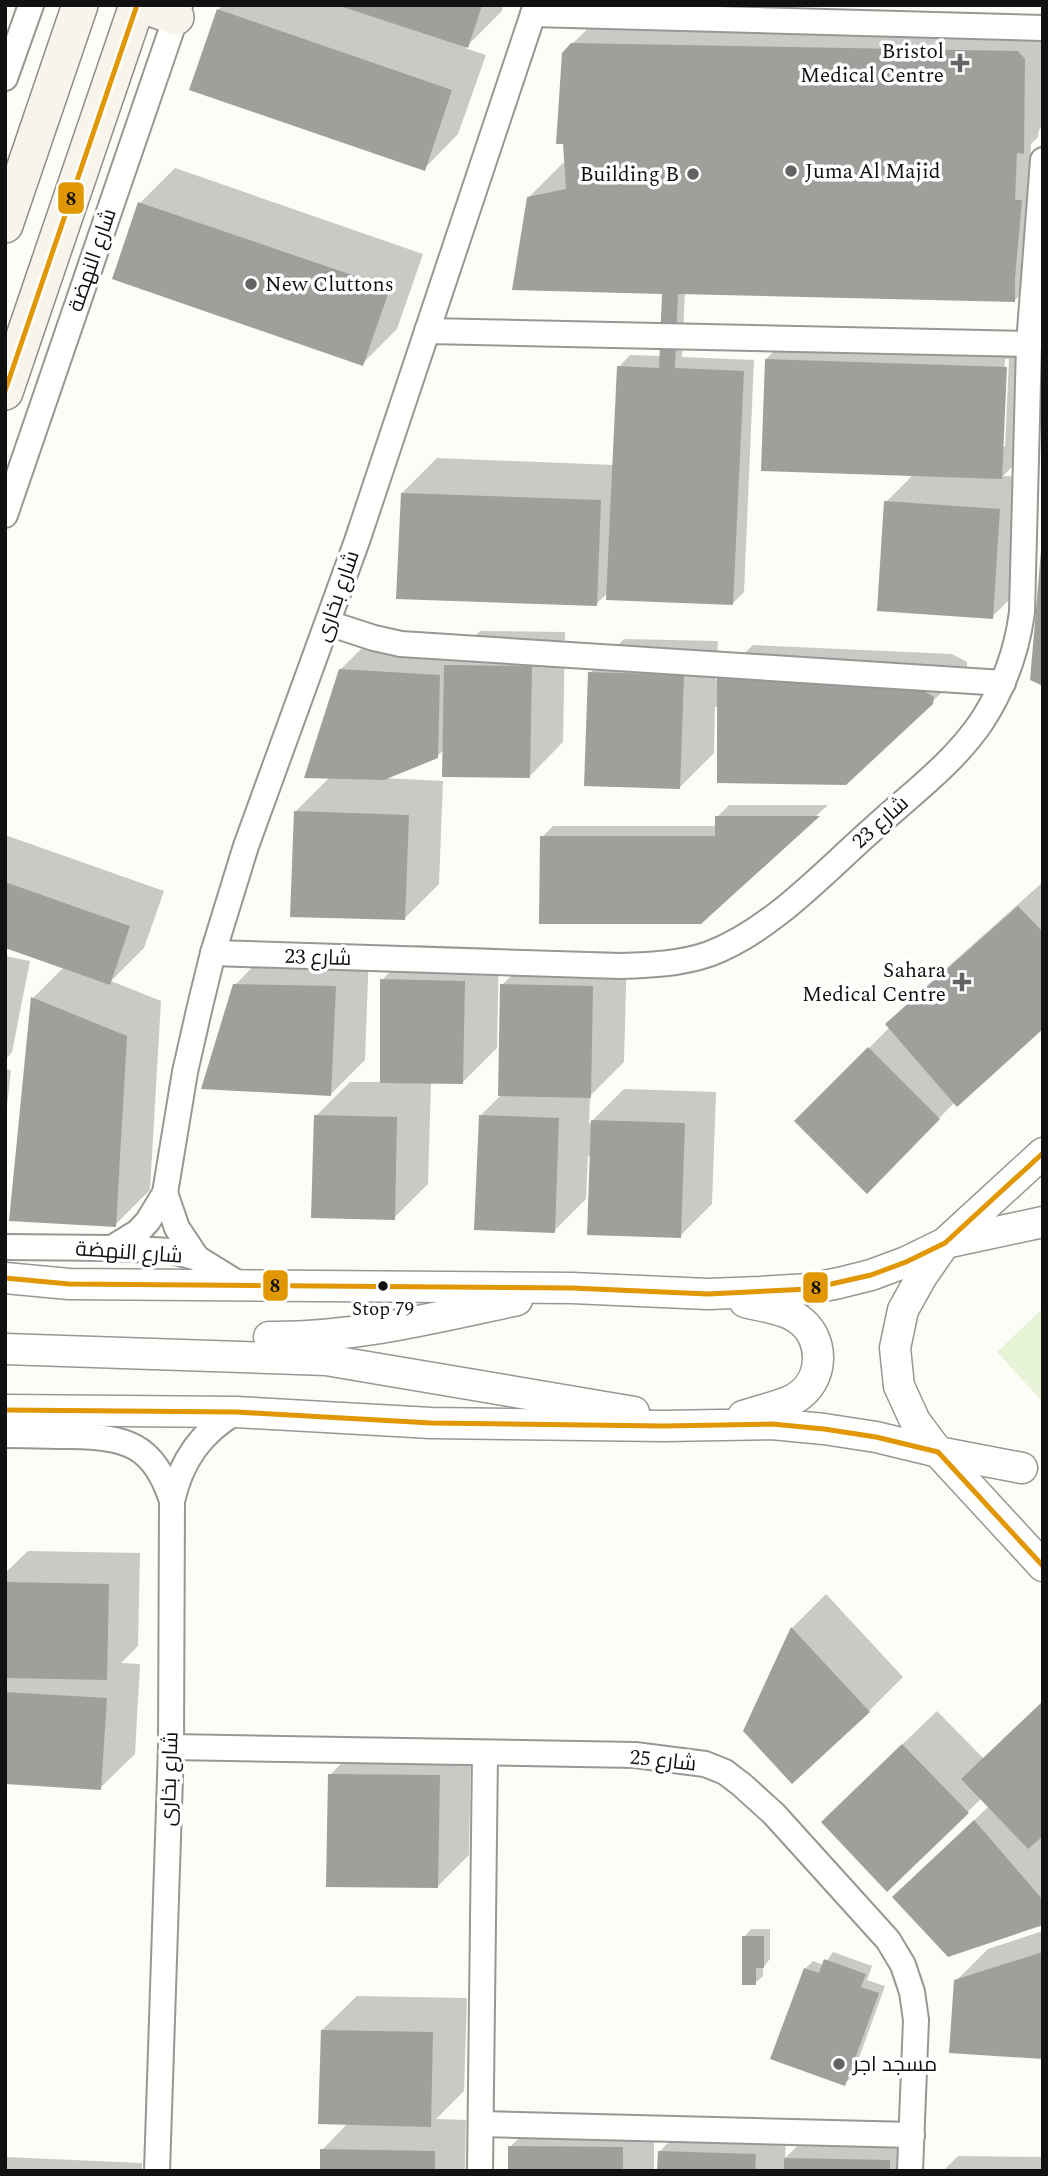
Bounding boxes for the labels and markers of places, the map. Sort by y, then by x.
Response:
place label: Bristol Medical Centre [800,36,944,92]
marker: Bristol Medical Centre [950,53,970,73]
place label: Juma Al Majid [805,156,941,188]
place label: Building B [580,159,679,191]
marker: Juma Al Majid [783,163,799,179]
marker: Building B [685,166,701,182]
place label: New Cluttons [265,269,394,301]
marker: New Cluttons [243,276,259,292]
place label: Sahara Medical Centre [802,955,947,1011]
marker: Sahara Medical Centre [952,972,972,992]
marker: Stop 79 [376,1279,390,1293]
place label: Stop 79 [352,1295,414,1324]
place label: مسجد اجر [852,2049,937,2081]
marker: مسجد اجر [831,2056,847,2072]

